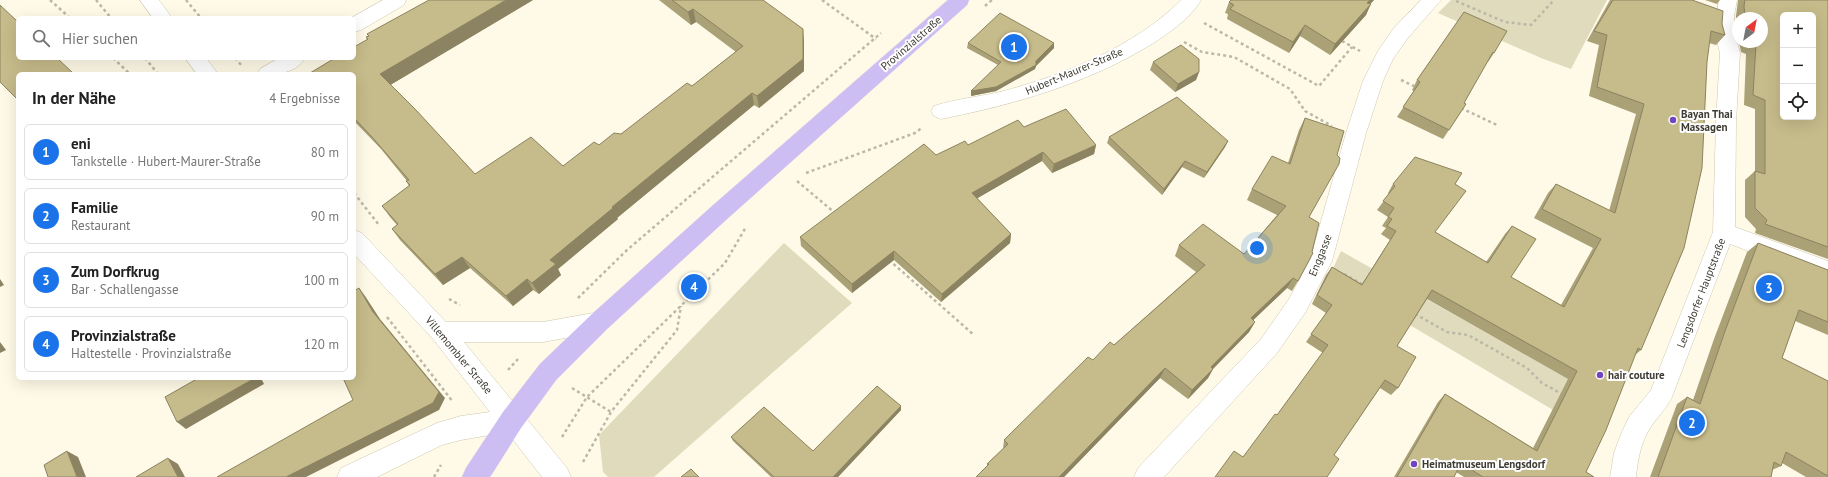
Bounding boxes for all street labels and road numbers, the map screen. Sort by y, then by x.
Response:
street label: Provinzialstraße [878,13,944,73]
street label: Hubert-Maurer-Straße [1023,44,1125,98]
street label: Enggasse [1305,232,1335,278]
street label: Lengsdorfer Hauptstraße [1674,236,1729,350]
street label: Villemombler Straße [422,312,496,397]

